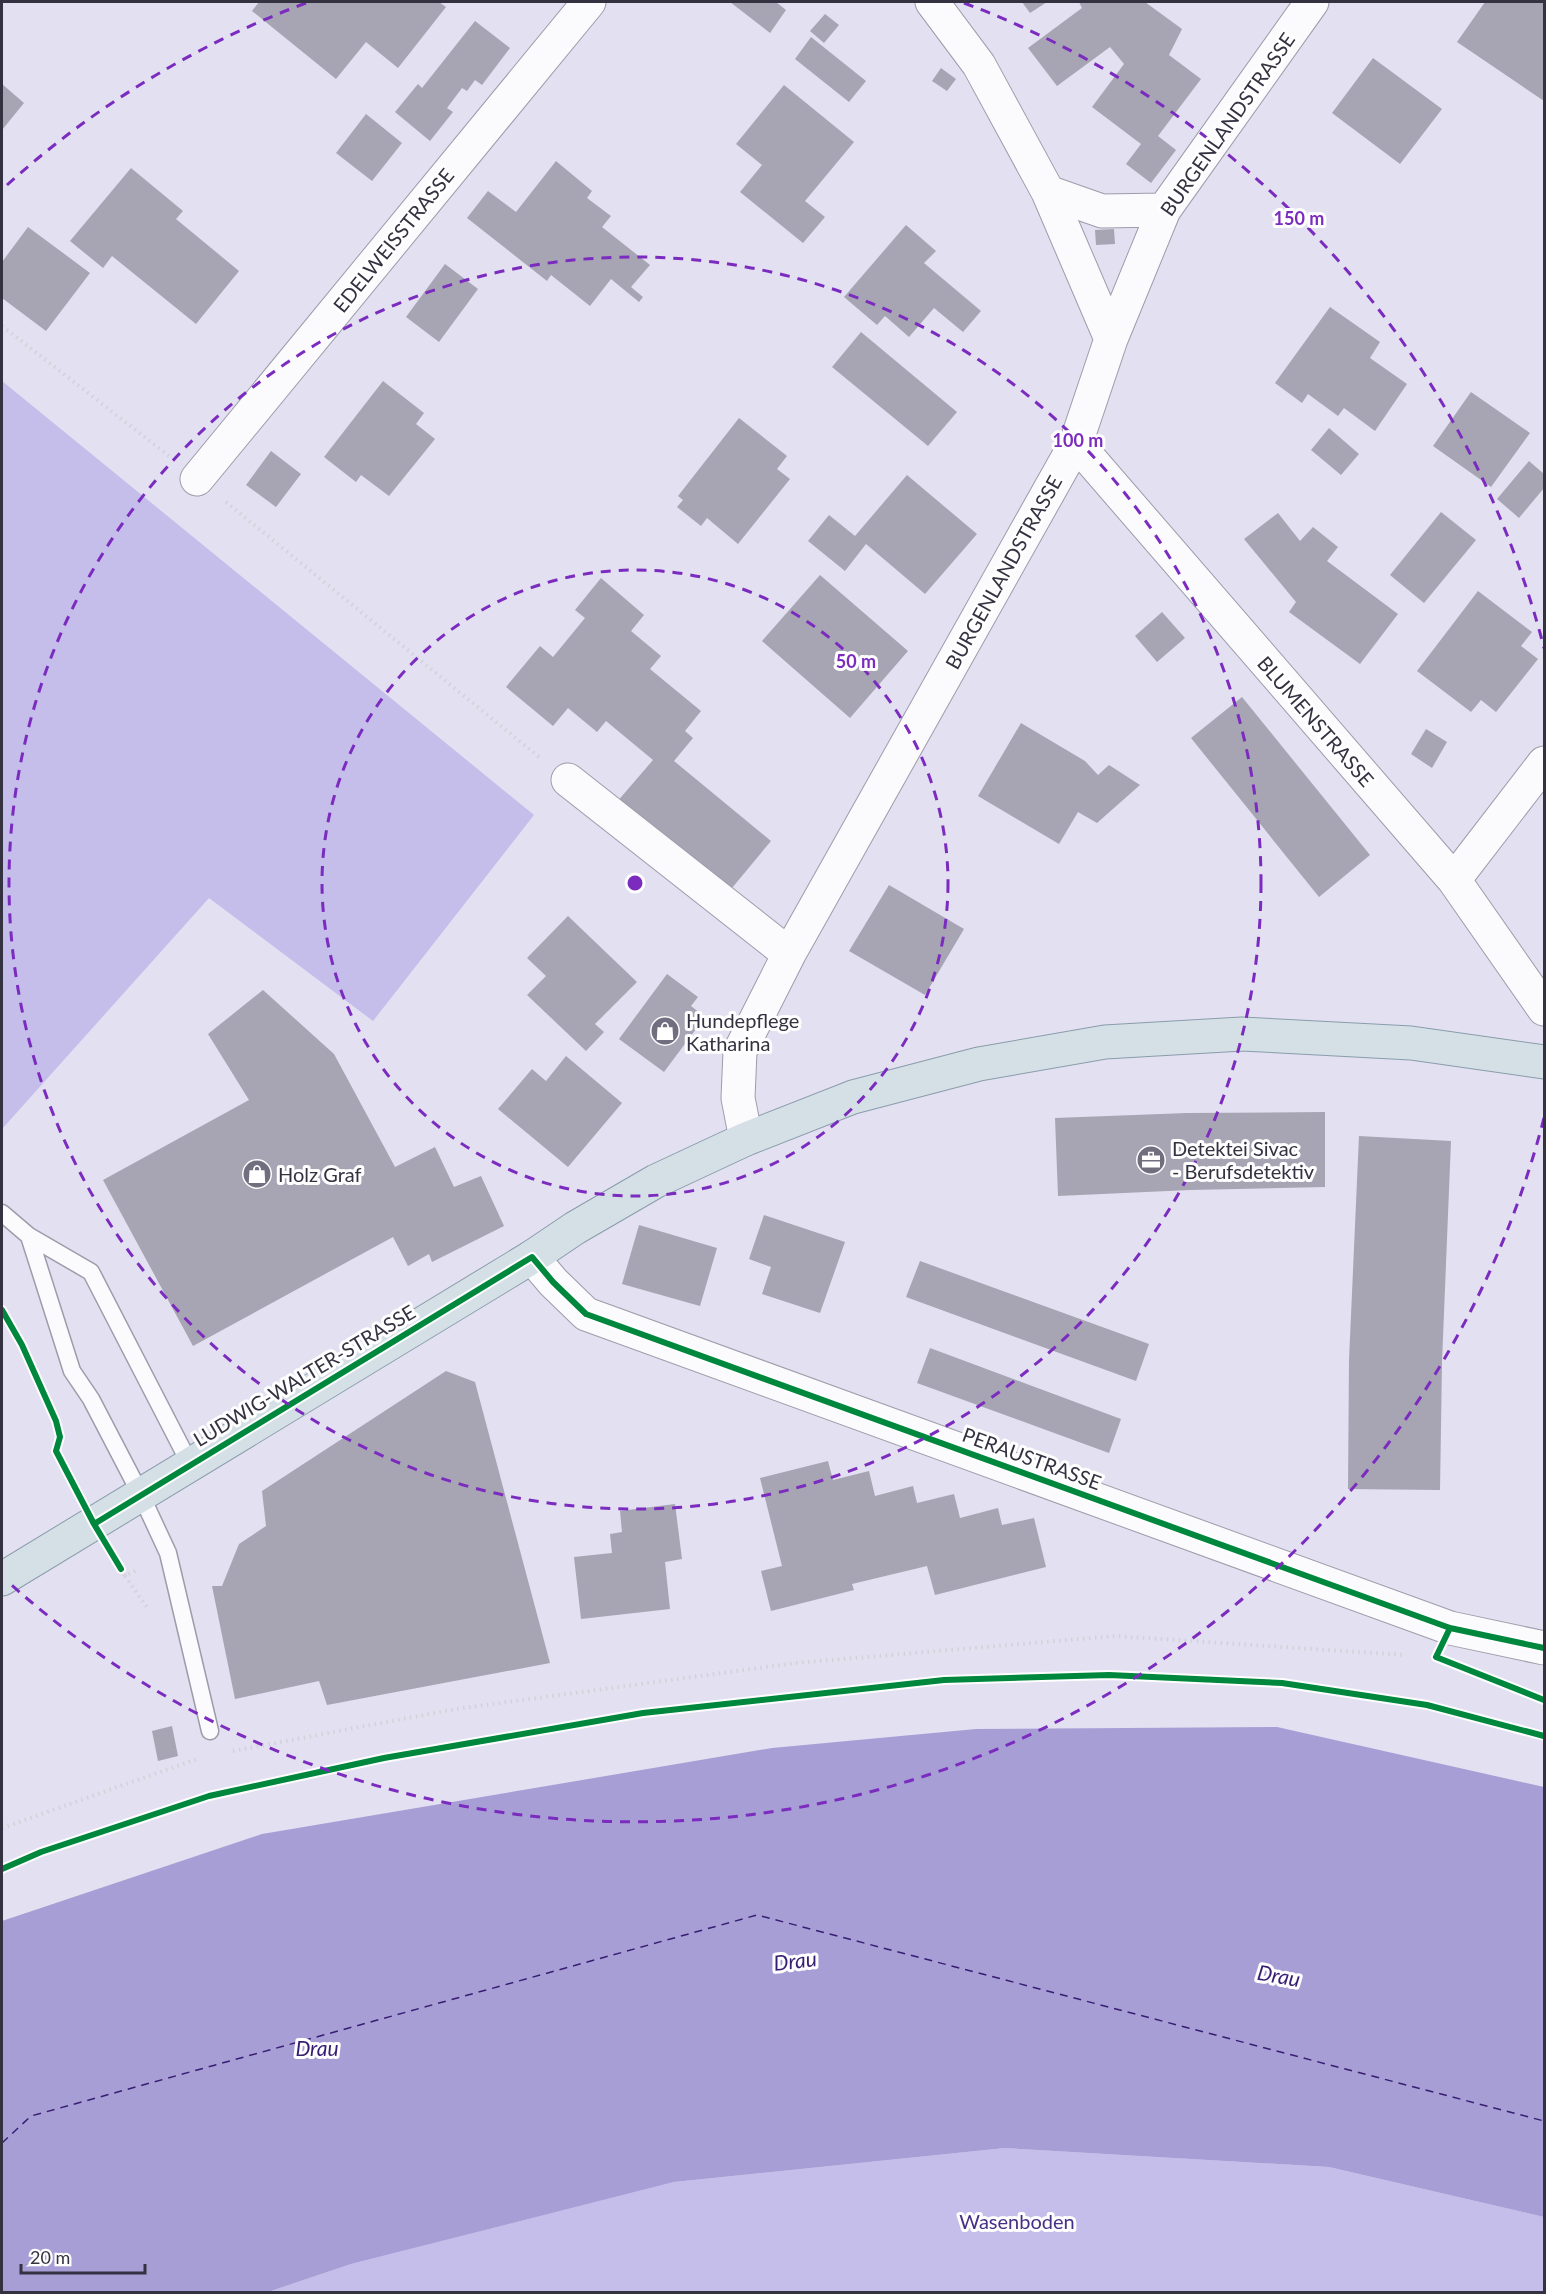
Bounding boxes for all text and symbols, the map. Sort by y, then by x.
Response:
street label: BURGENLANDSTRASSE [1155,28,1299,220]
street label: EDELWEISSTRASSE [328,163,458,317]
text: 150 m [1274,207,1324,229]
text: 100 m [1053,429,1103,451]
street label: BURGENLANDSTRASSE [940,471,1066,673]
text: 50 m [836,650,876,672]
street label: BLUMENSTRASSE [1253,651,1379,791]
centre of rings [625,873,645,893]
place label: Hundepflege Katharina [686,1008,799,1055]
shop icon: Hundepflege Katharina [649,1015,681,1047]
place label: Detektei Sivac - Berufsdetektiv [1172,1136,1315,1183]
office icon: Detektei Sivac - Berufsdetektiv [1135,1144,1167,1176]
shop icon: Holz Graf [241,1158,273,1190]
place label: Holz Graf [278,1162,362,1186]
street label: LUDWIG-WALTER-STRASSE [189,1299,419,1451]
street label: PERAUSTRASSE [959,1422,1105,1494]
water label: Drau [772,1945,818,1975]
water label: Drau [1256,1959,1302,1991]
water label: Drau [295,2035,339,2060]
park label: Wasenboden [959,2209,1075,2233]
scale bar [21,2237,146,2275]
text: 20 m [30,2246,70,2268]

